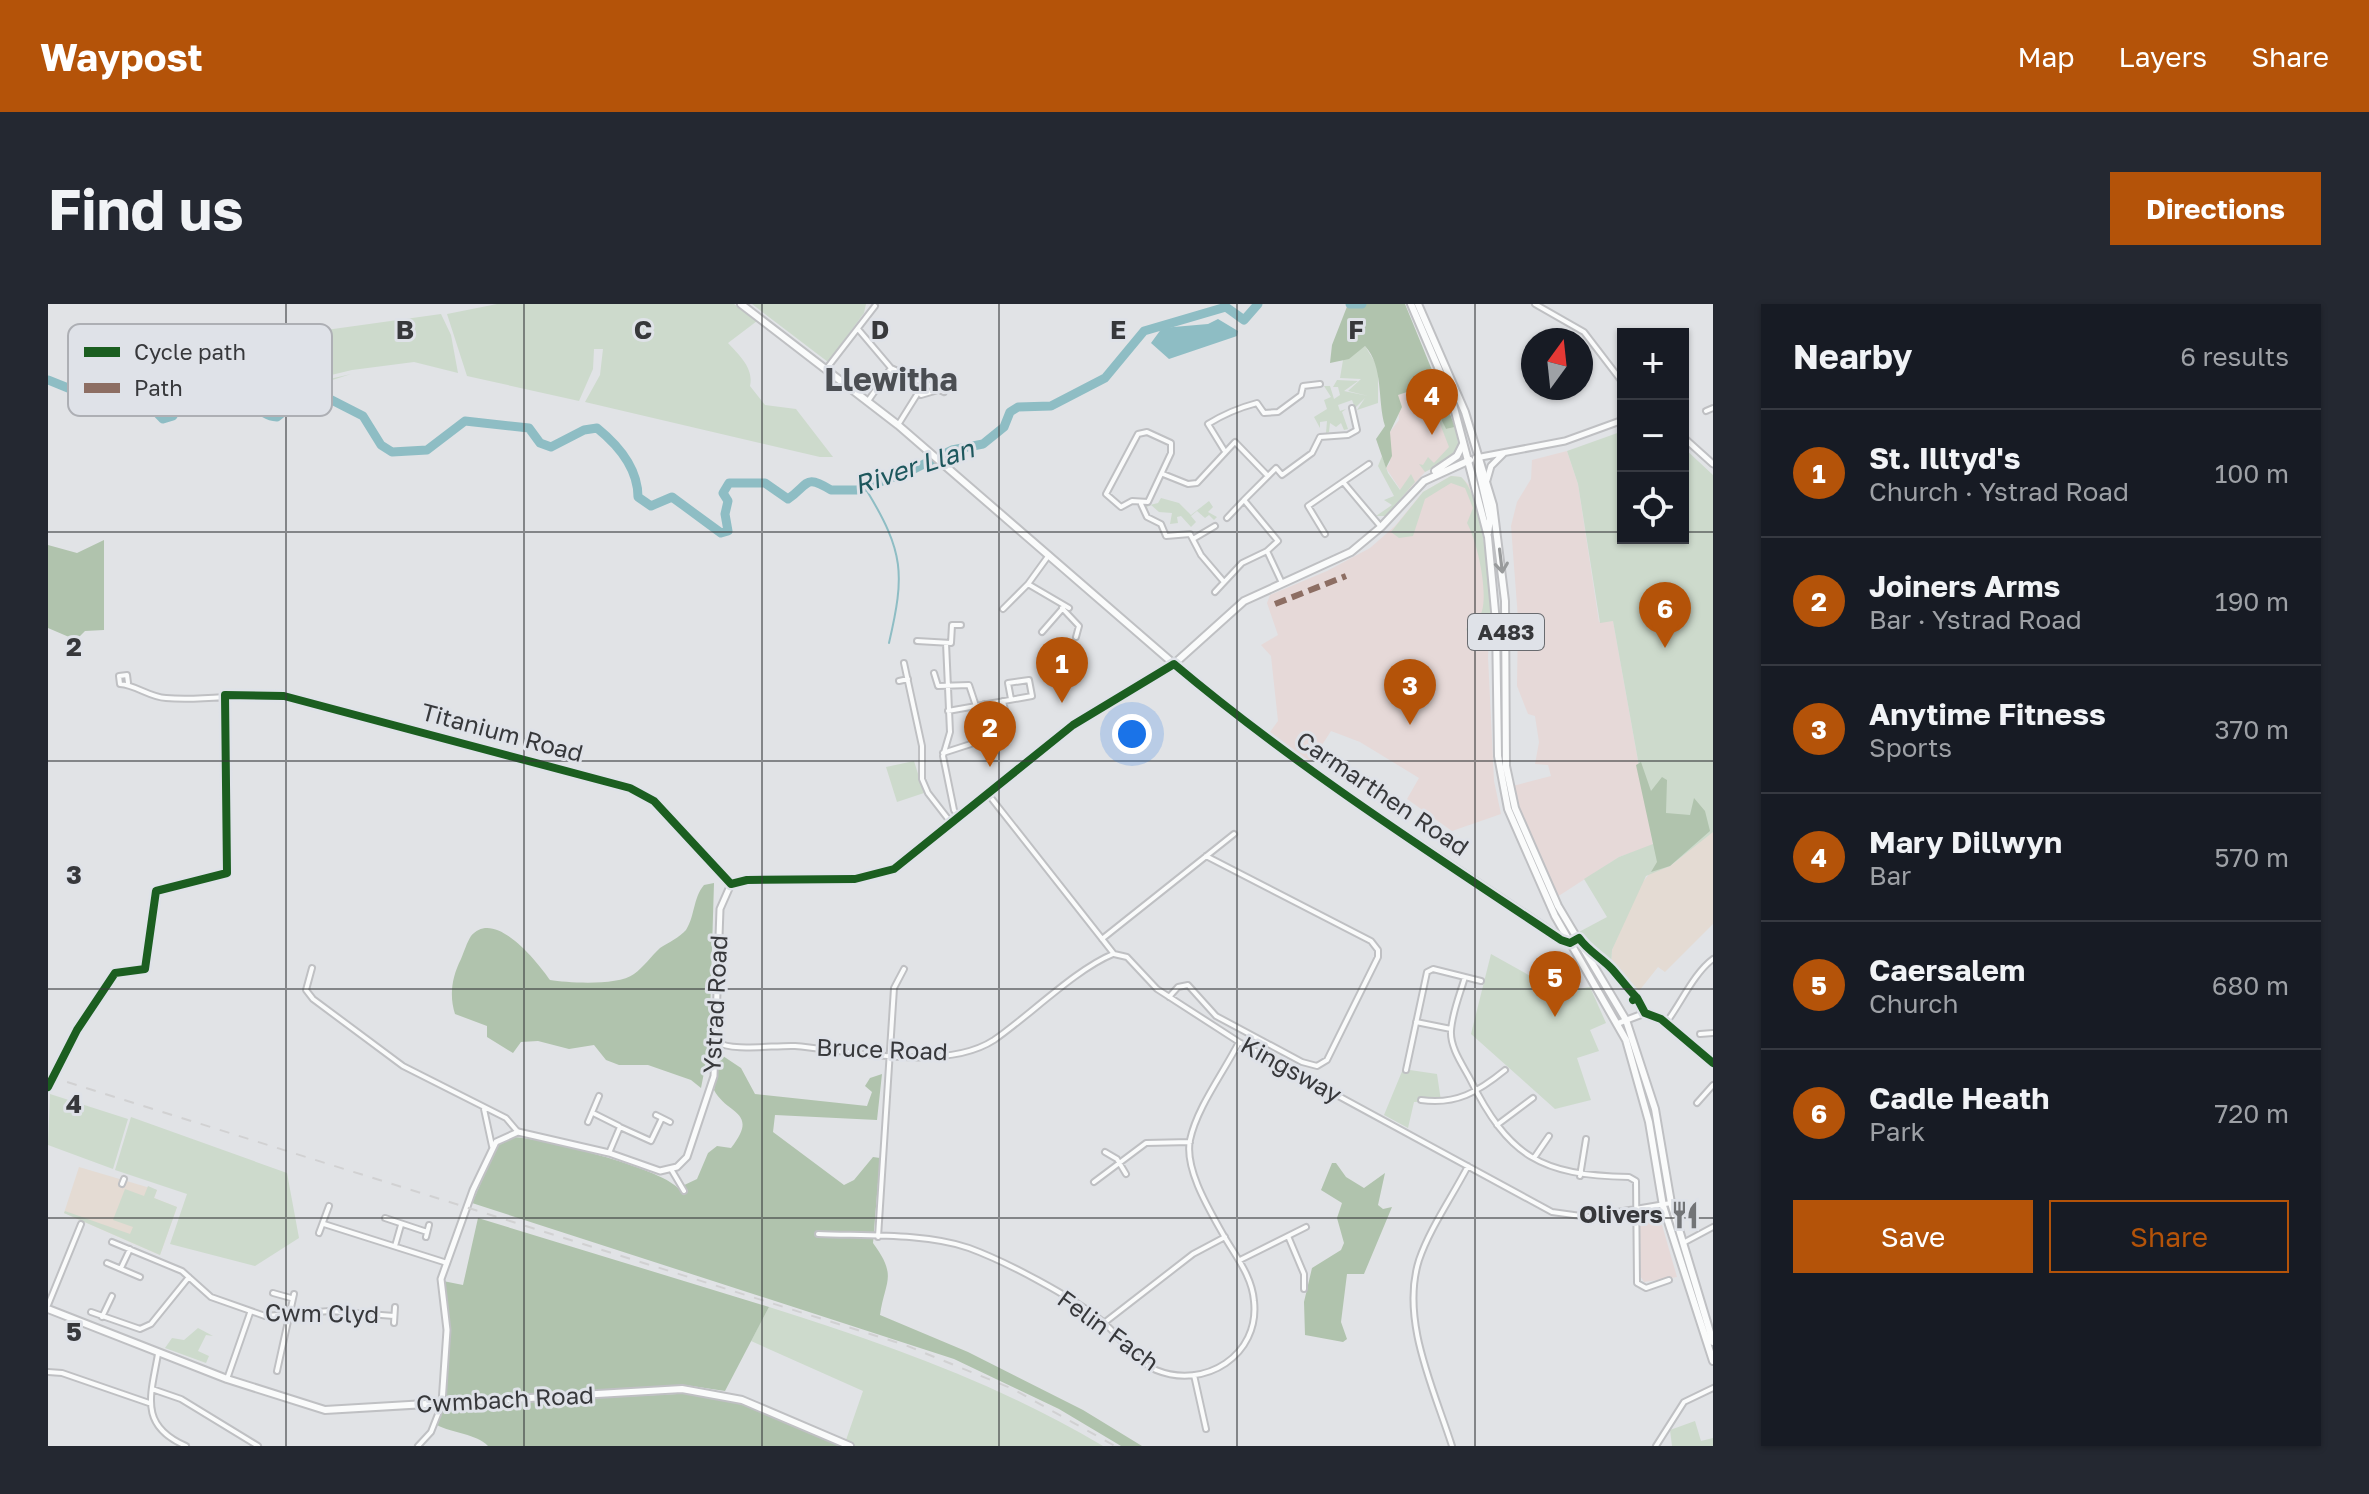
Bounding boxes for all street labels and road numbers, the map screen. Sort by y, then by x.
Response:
road number: A483 [1468,614,1544,650]
street label: Titanium Road [418,696,586,767]
street label: Carmarthen Road [1291,724,1475,861]
street label: Ystrad Road [696,934,733,1074]
street label: Kingsway [1236,1029,1347,1108]
street label: Bruce Road [816,1032,948,1065]
street label: Felin Fach [1053,1283,1165,1376]
street label: Cwm Clyd [265,1297,379,1328]
street label: Cwmbach Road [415,1379,595,1418]

